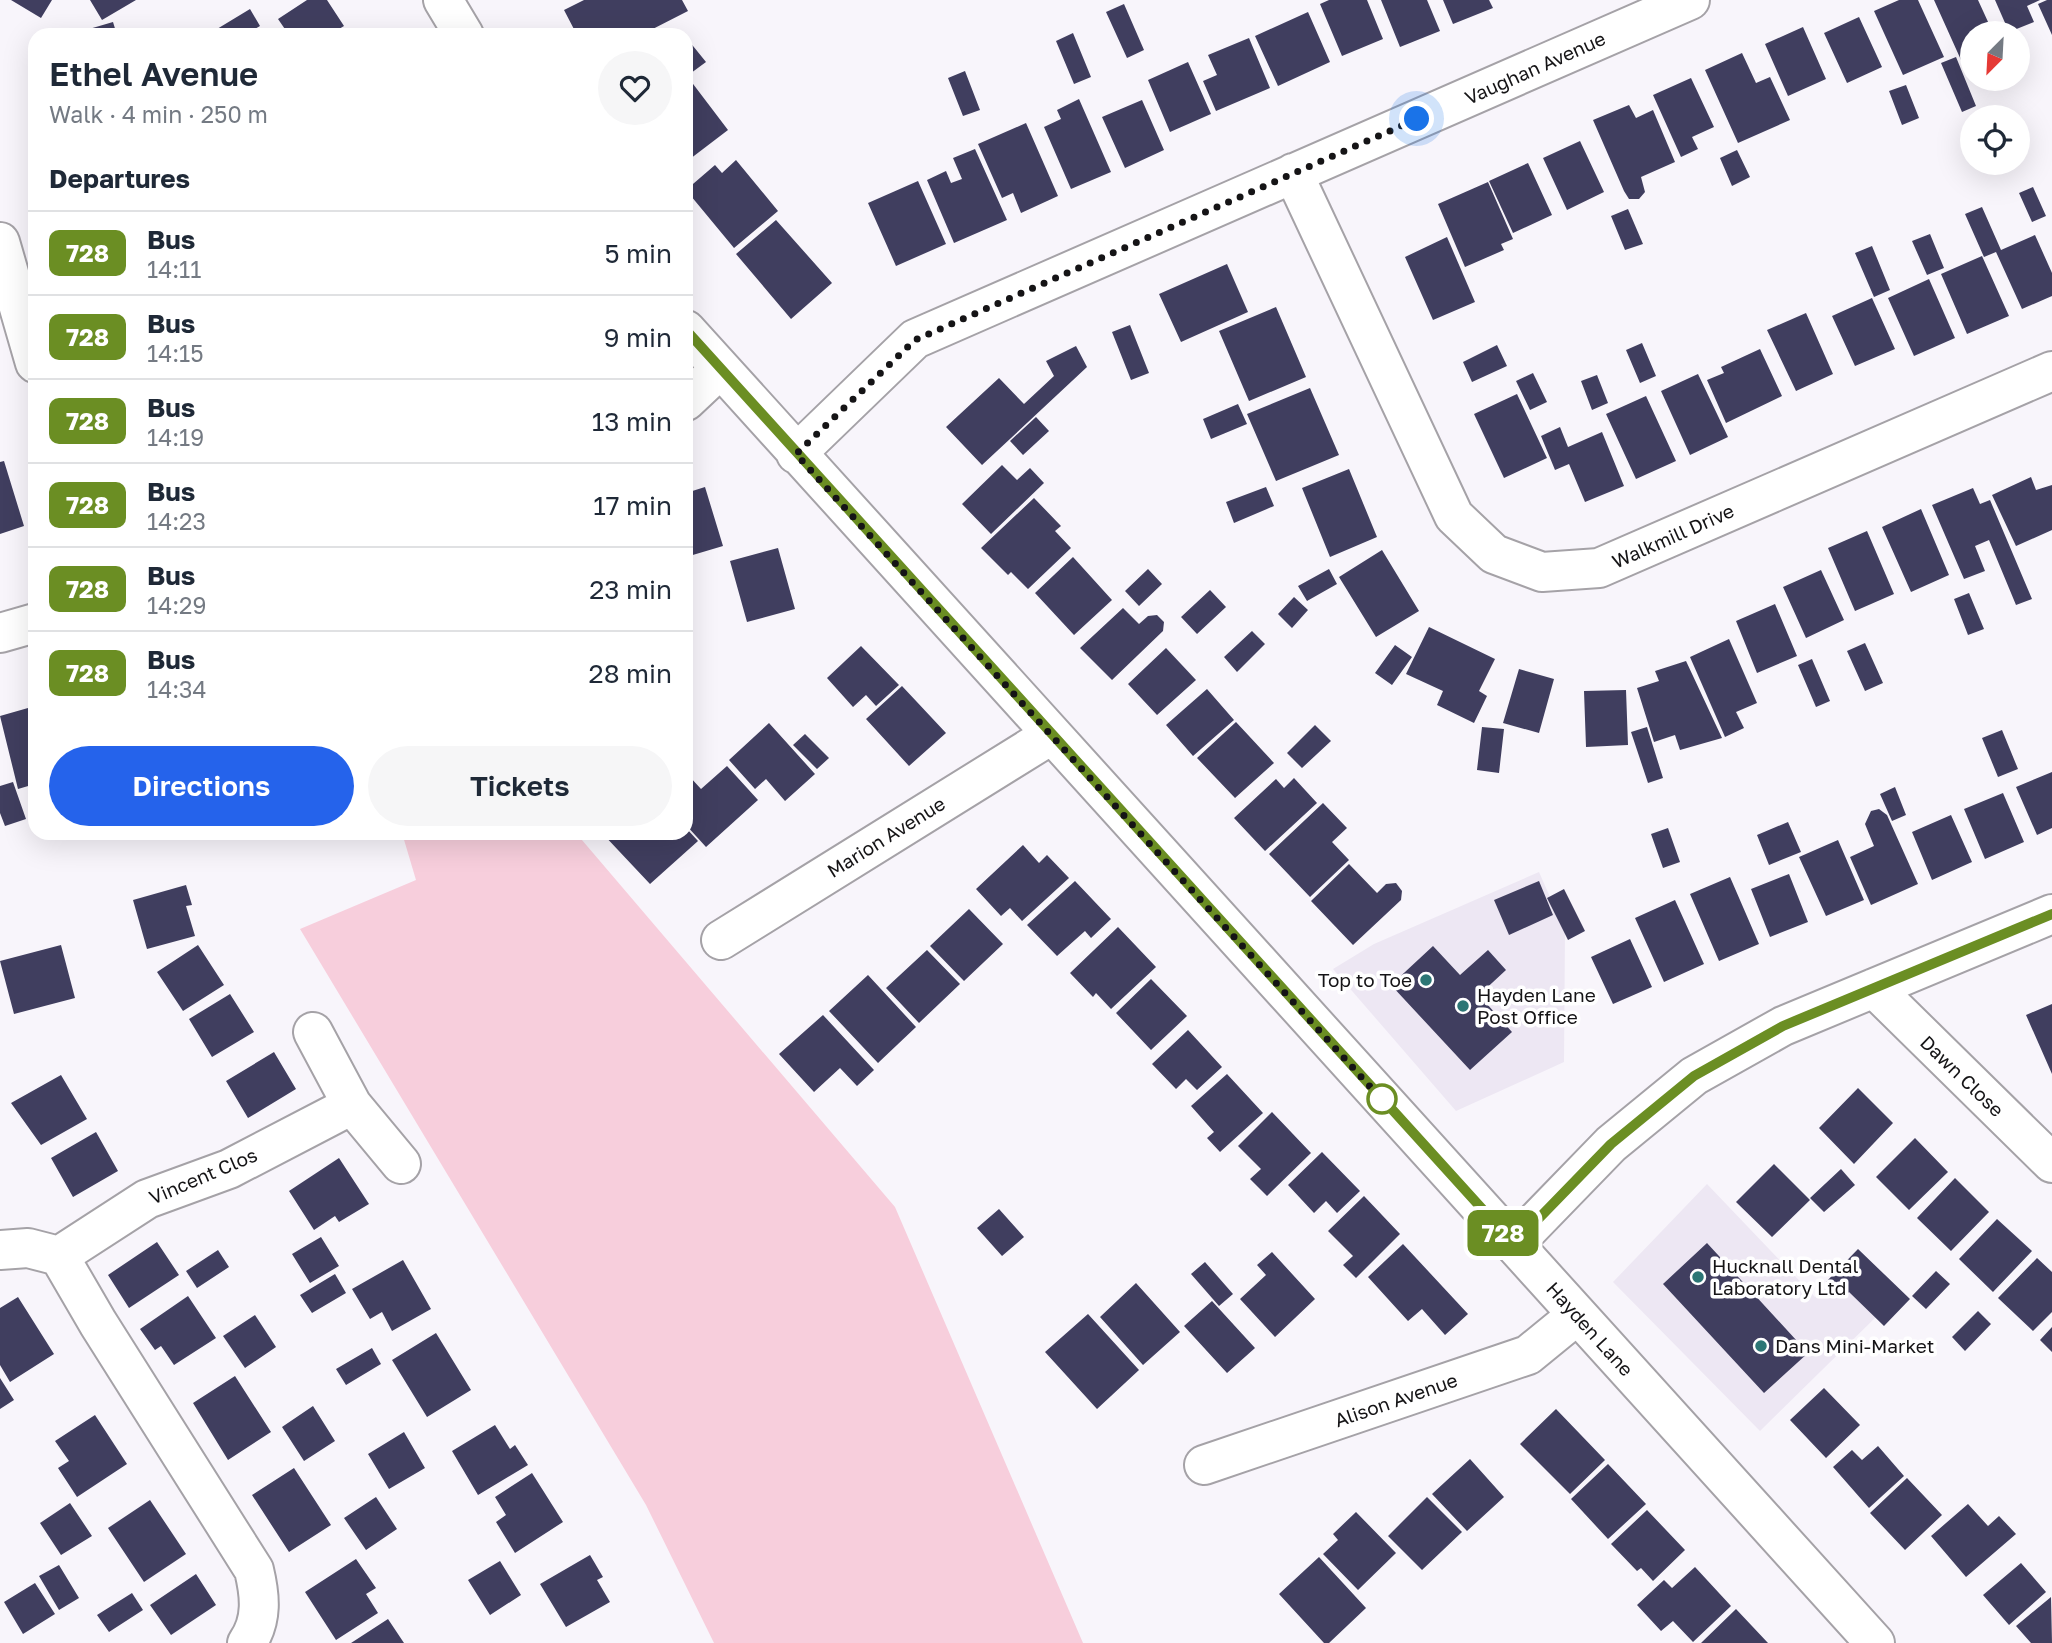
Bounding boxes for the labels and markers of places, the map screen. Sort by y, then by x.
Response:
place label: Top to Toe [1318,968,1412,991]
marker: Top to Toe [1418,972,1434,988]
place label: Hayden Lane Post Office [1477,983,1596,1028]
marker: Hayden Lane Post Office [1455,998,1471,1014]
unlabelled marker [1367,1084,1397,1114]
place label: Hucknall Dental Laboratory Ltd [1712,1254,1859,1299]
marker: Hucknall Dental Laboratory Ltd [1690,1269,1706,1285]
place label: Dans Mini-Market [1775,1334,1934,1357]
marker: Dans Mini-Market [1753,1338,1769,1354]

